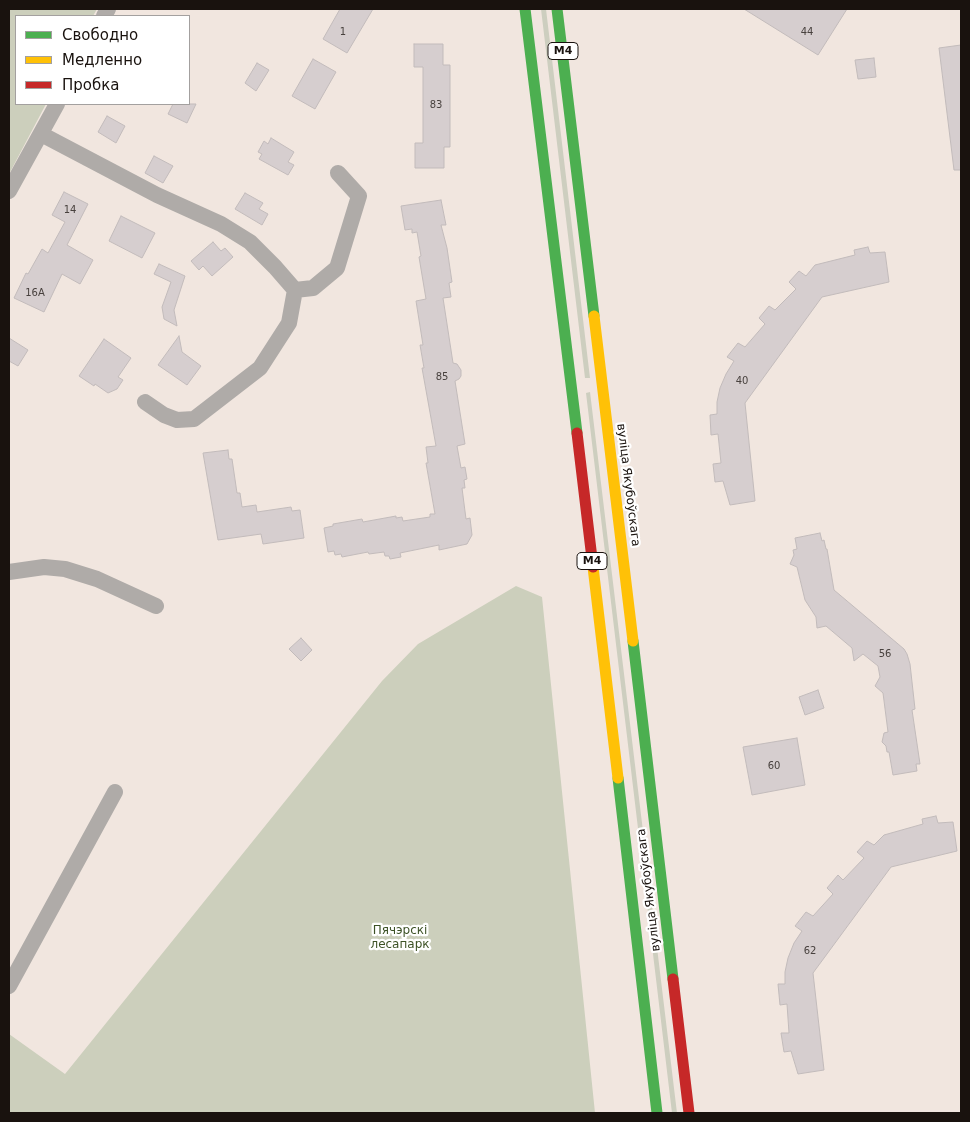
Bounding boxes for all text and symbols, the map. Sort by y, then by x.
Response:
legend [15,15,190,105]
text: Свободно [62,26,138,44]
house number: 1 [340,26,346,38]
house number: 44 [801,26,813,38]
road number: М4 [548,42,578,59]
text: Медленно [62,51,142,69]
text: Пробка [62,76,119,94]
house number: 83 [430,99,442,111]
house number: 14 [64,204,76,216]
house number: 16А [25,287,45,299]
house number: 85 [436,371,448,383]
house number: 40 [736,375,748,387]
street label: вуліца Якубоўскага [613,423,643,547]
road number: М4 [577,552,607,570]
house number: 56 [879,648,891,660]
house number: 60 [768,760,780,772]
street label: вуліца Якубоўскага [634,828,664,952]
park label: Пячэрскі лесапарк [370,924,430,952]
house number: 62 [804,945,816,957]

